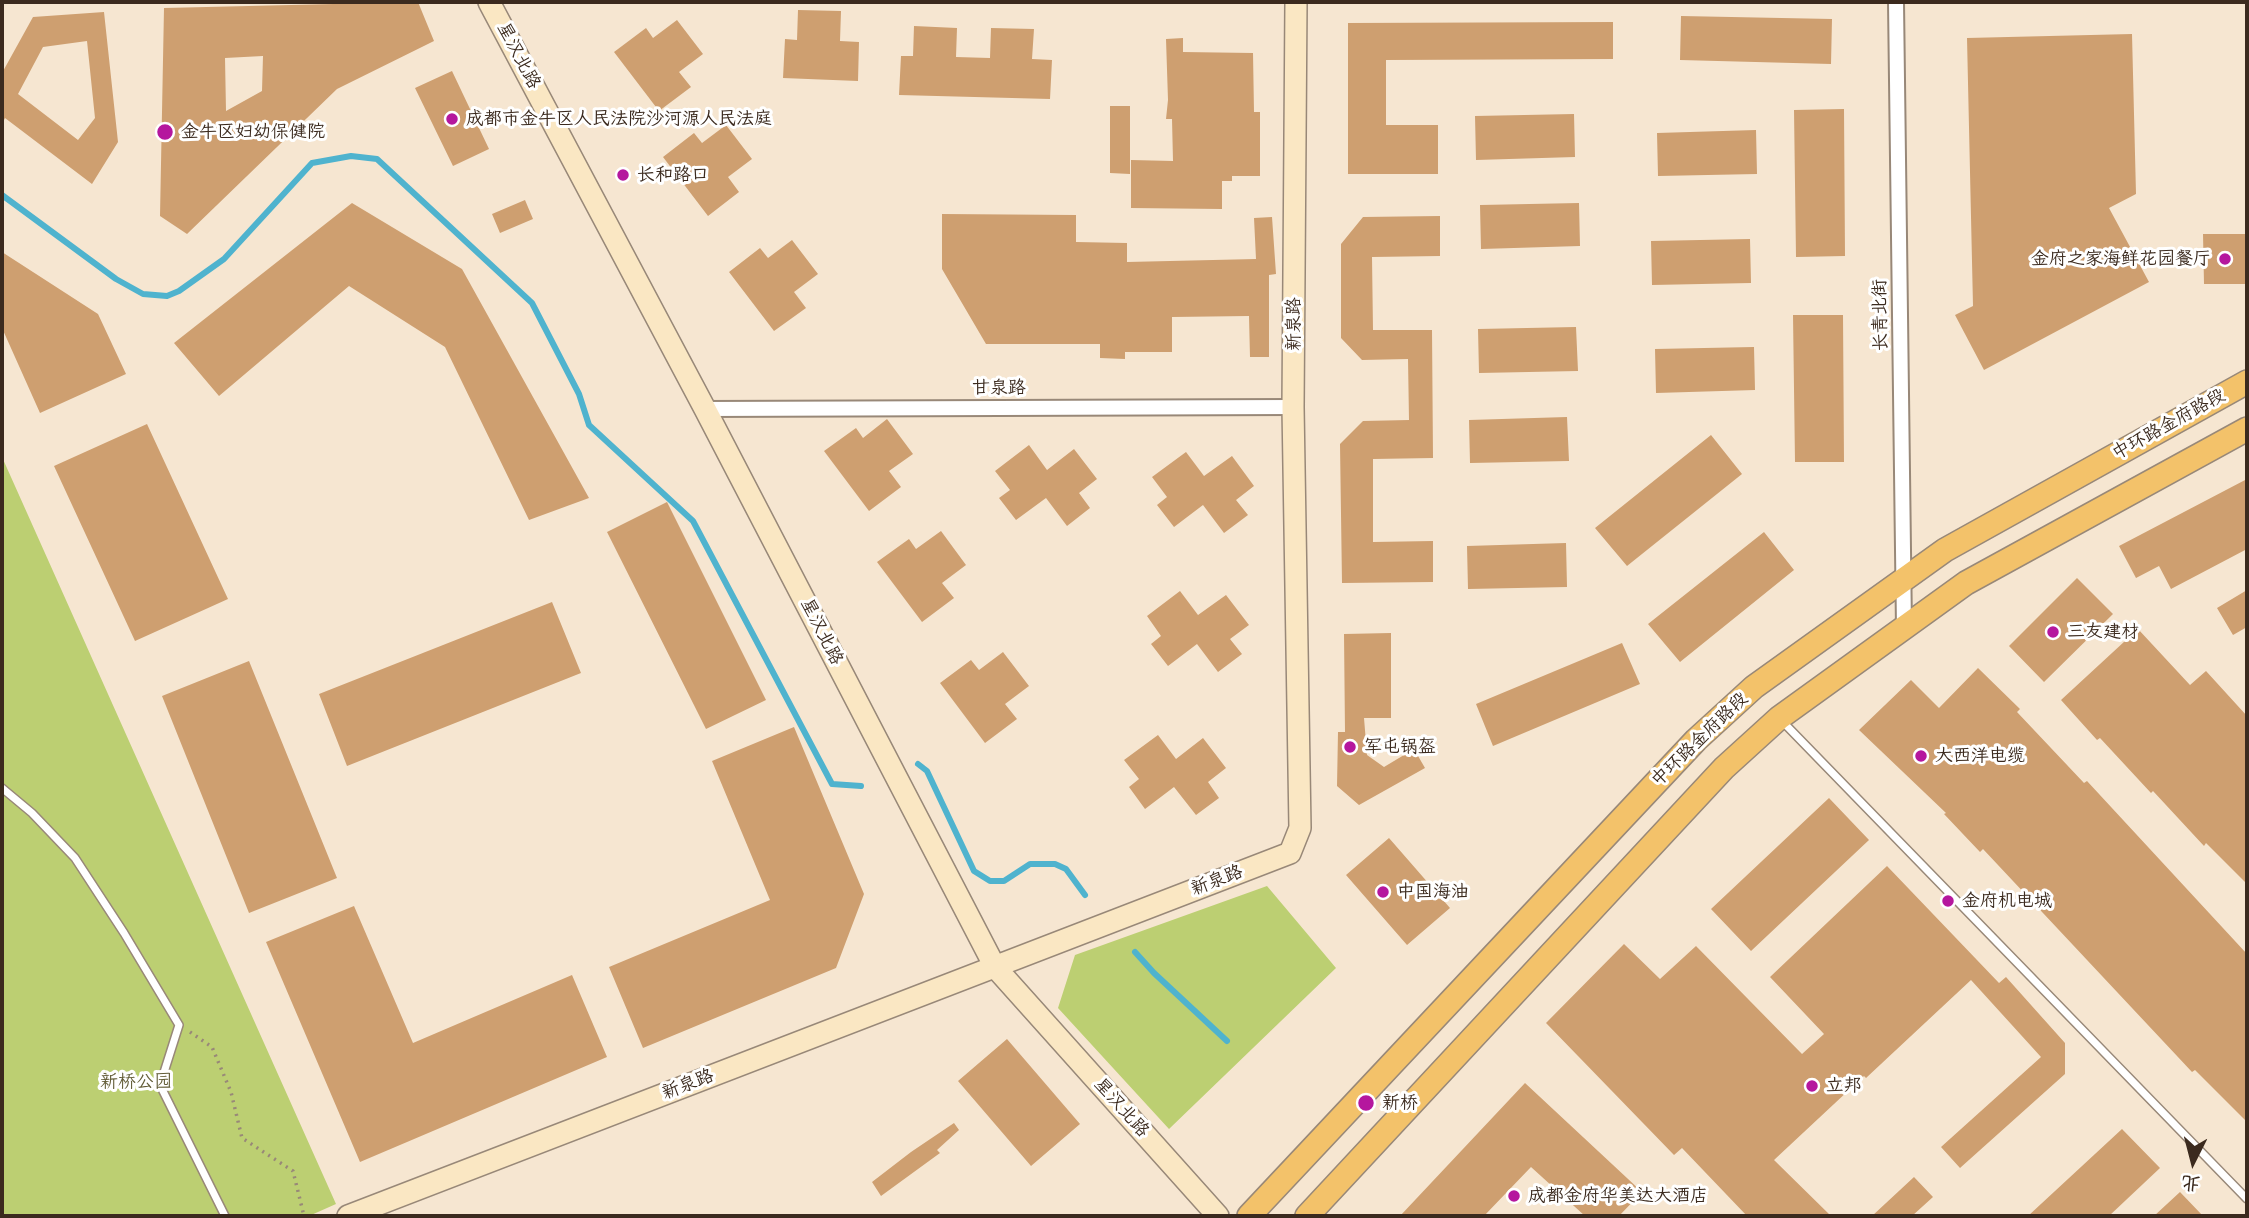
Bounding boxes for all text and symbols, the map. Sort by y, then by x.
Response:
street label: 星汉北路 [492,19,544,93]
place label: 成都市金牛区人民法院沙河源人民法庭 [466,108,772,130]
marker: 成都市金牛区人民法院沙河源人民法庭 [444,111,460,127]
place label: 金牛区妇幼保健院 [181,121,325,143]
marker: 金牛区妇幼保健院 [155,122,175,142]
place label: 长和路口 [637,164,709,186]
marker: 长和路口 [615,167,631,183]
place label: 金府之家海鲜花园餐厅 [2031,248,2211,270]
marker: 金府之家海鲜花园餐厅 [2217,251,2233,267]
street label: 长青北街 [1870,279,1892,351]
street label: 新泉路 [1283,297,1305,351]
street label: 甘泉路 [972,377,1026,399]
street label: 中环路金府路段 [2109,385,2229,465]
street label: 星汉北路 [795,595,847,669]
place label: 三友建材 [2067,621,2139,643]
marker: 三友建材 [2045,624,2061,640]
street label: 中环路金府路段 [1647,688,1753,792]
place label: 军屯锅盔 [1364,736,1436,758]
marker: 军屯锅盔 [1342,739,1358,755]
place label: 大西洋电缆 [1935,745,2025,767]
marker: 大西洋电缆 [1913,748,1929,764]
street label: 新泉路 [1188,861,1246,901]
place label: 中国海油 [1397,881,1469,903]
marker: 中国海油 [1375,884,1391,900]
place label: 金府机电城 [1962,890,2052,912]
marker: 金府机电城 [1940,893,1956,909]
street label: 新泉路 [659,1065,717,1105]
park label: 新桥公园 [100,1071,172,1093]
street label: 星汉北路 [1089,1074,1153,1142]
place label: 立邦 [1826,1075,1862,1097]
marker: 立邦 [1804,1078,1820,1094]
place label: 新桥 [1382,1092,1418,1114]
marker: 新桥 [1356,1093,1376,1113]
north arrow [2158,1127,2228,1197]
text: 北 [2180,1170,2202,1196]
place label: 成都金府华美达大酒店 [1528,1185,1708,1207]
marker: 成都金府华美达大酒店 [1506,1188,1522,1204]

